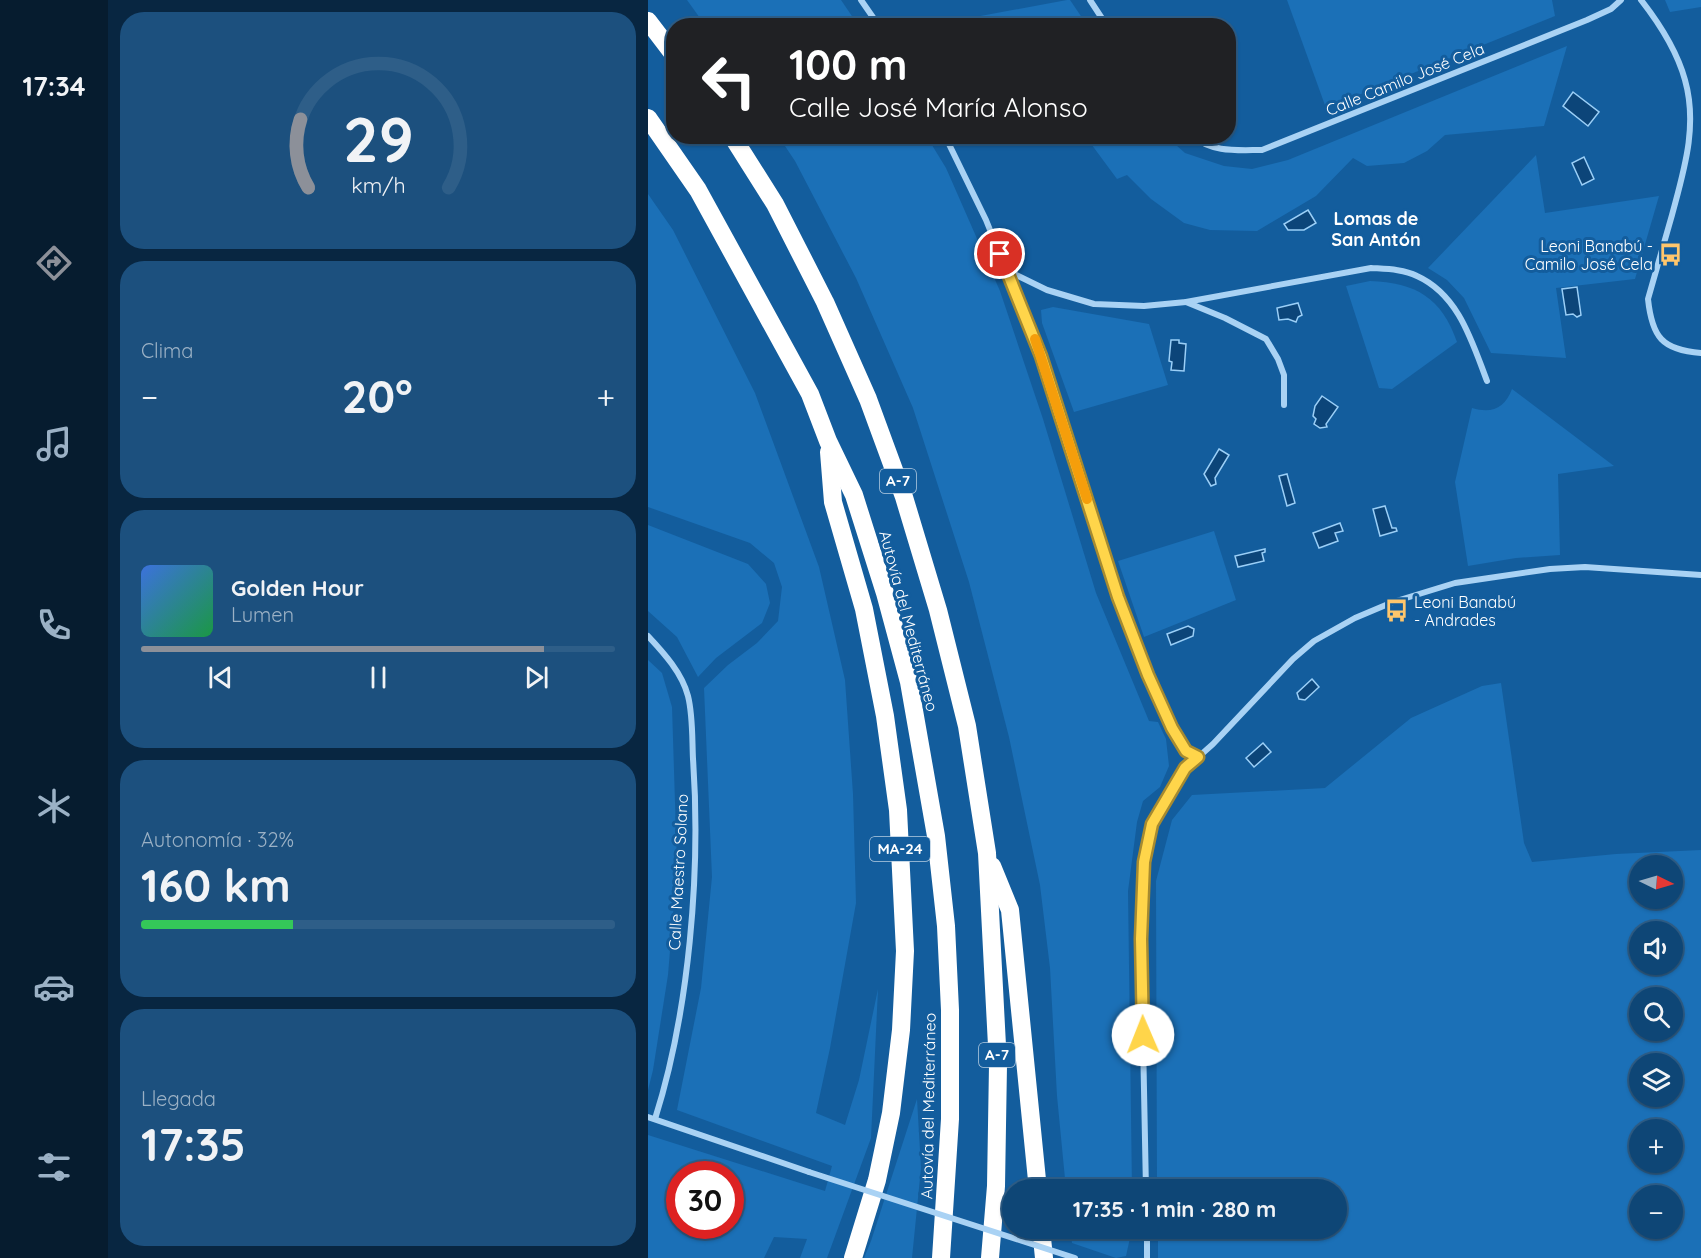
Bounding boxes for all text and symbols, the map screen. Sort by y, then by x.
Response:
text: 100 m [789,38,907,91]
street label: Calle Camilo José Cela [1323,38,1487,120]
icon: left [690,42,768,120]
text: 17:34 [22,69,86,103]
text: Calle José María Alonso [789,90,1088,124]
text: 29 [343,100,413,178]
text: km/h [351,172,405,198]
district label: Lomas de San Antón [1331,207,1421,251]
pin [974,228,1025,279]
place label: Leoni Banabú - Camilo José Cela [1525,236,1653,274]
icon: arrive [983,237,1016,270]
icon: directions [33,242,75,284]
bus stop icon: Leoni Banabú - Camilo José Cela [1658,242,1684,268]
text: Clima [141,338,193,363]
text: 20° [342,368,413,424]
text: − [141,376,158,417]
text: + [596,376,615,417]
icon: music [33,423,75,465]
road number: A-7 [880,469,916,493]
street label: Autovía del Mediterráneo [875,528,943,714]
text: Golden Hour [231,574,364,602]
place label: Leoni Banabú - Andrades [1414,592,1516,630]
bus stop icon: Leoni Banabú - Andrades [1383,598,1409,624]
text: Lumen [231,602,294,627]
icon: phone [33,604,75,646]
icon: previous [204,661,237,694]
icon: pause [362,661,395,694]
icon: next [520,661,553,694]
icon: climate [33,785,75,827]
street label: Calle Maestro Solano [664,793,692,951]
text: Autonomía · 32% [141,827,294,852]
road number: MA-24 [870,837,930,861]
north arrow [1629,855,1683,909]
map controls [1629,855,1683,1239]
text: 160 km [141,857,291,913]
button: sound [1629,921,1683,975]
icon: car [33,966,75,1008]
button: search [1629,987,1683,1041]
position arrow [1111,1003,1175,1067]
street label: Autovía del Mediterráneo [916,1013,940,1199]
road number: A-7 [979,1043,1015,1067]
button: layers [1629,1053,1683,1107]
text: Llegada [141,1086,216,1111]
text: 17:35 [141,1116,246,1172]
button: + [1629,1119,1683,1173]
icon: filters [33,1146,75,1188]
speed limit sign: 30 [666,1161,744,1239]
button: − [1629,1185,1683,1239]
text: 17:35 · 1 min · 280 m [1073,1195,1276,1223]

